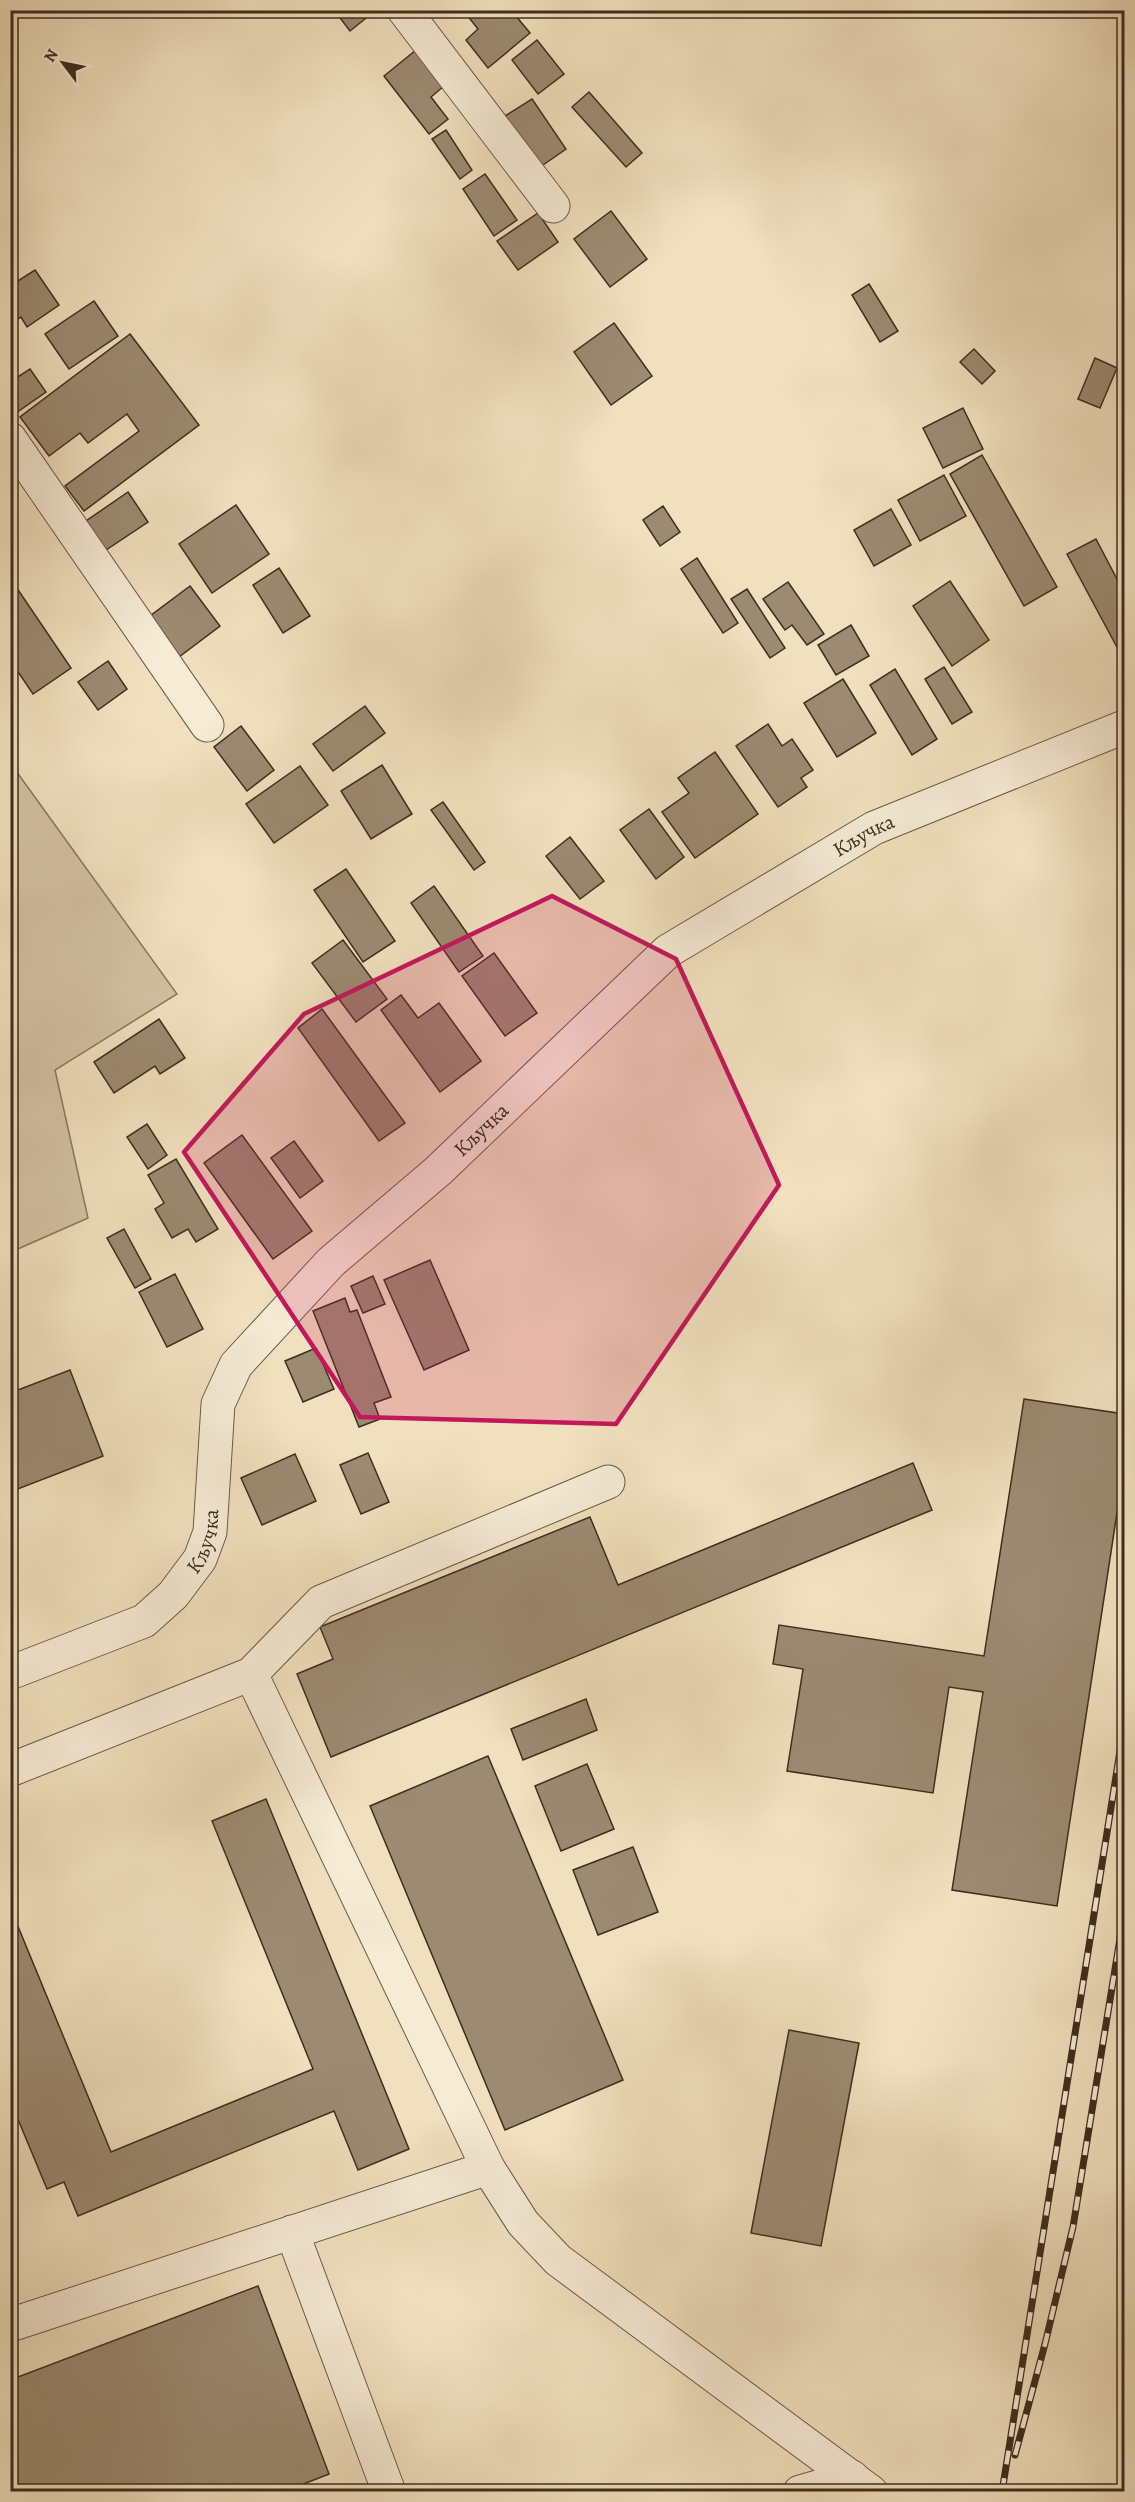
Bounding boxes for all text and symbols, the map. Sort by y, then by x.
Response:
north arrow [33,33,93,93]
text: N [39,45,64,66]
street label: Кључка [827,807,899,864]
street label: Кључка [447,1096,515,1163]
street label: Кључка [180,1508,225,1579]

